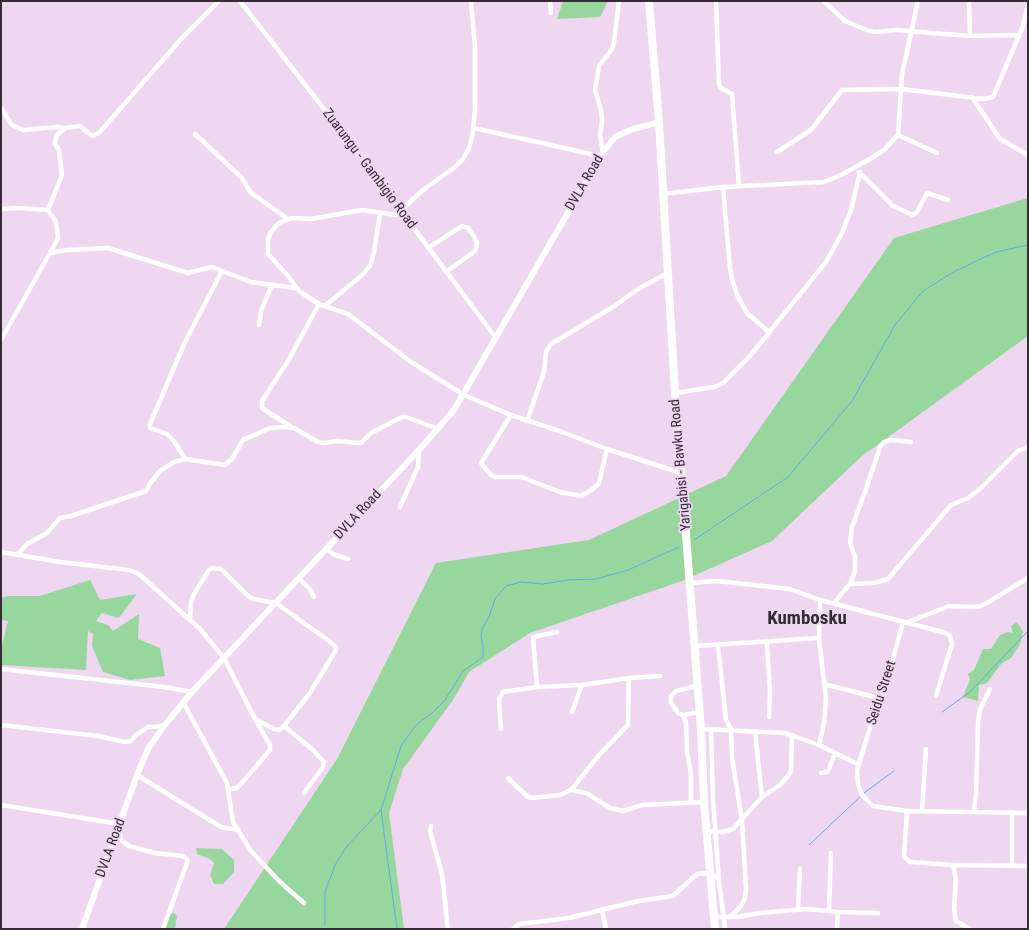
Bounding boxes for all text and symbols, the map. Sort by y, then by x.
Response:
street label: Zuarungu - Gambigio Road [318,106,420,232]
street label: DVLA Road [562,152,608,214]
street label: Yarigabisi - Bawku Road [667,398,695,532]
street label: DVLA Road [331,487,385,543]
district label: Kumbosku [767,608,847,630]
street label: Seidu Street [864,659,900,727]
street label: DVLA Road [93,816,129,880]

